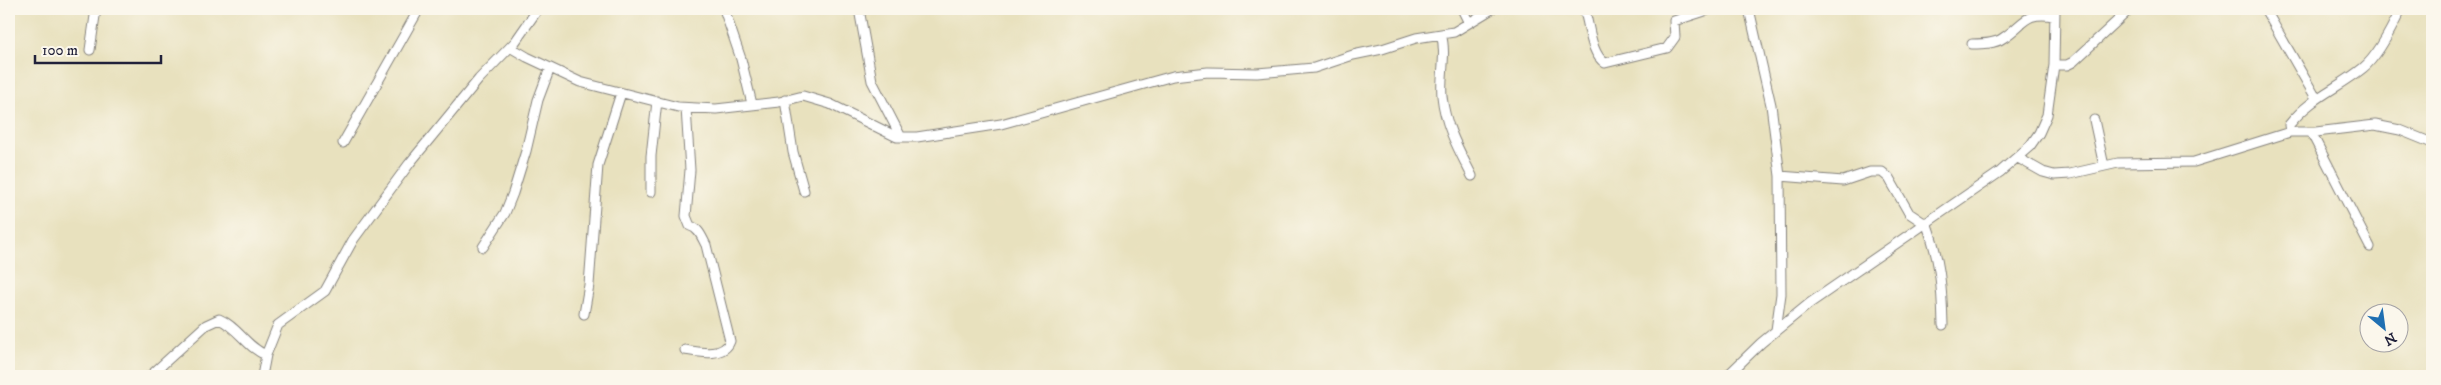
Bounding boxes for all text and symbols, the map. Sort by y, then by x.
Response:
scale bar [35,32,161,64]
text: 100 m [42,41,78,60]
north arrow [2358,302,2408,352]
text: N [2380,328,2399,349]

